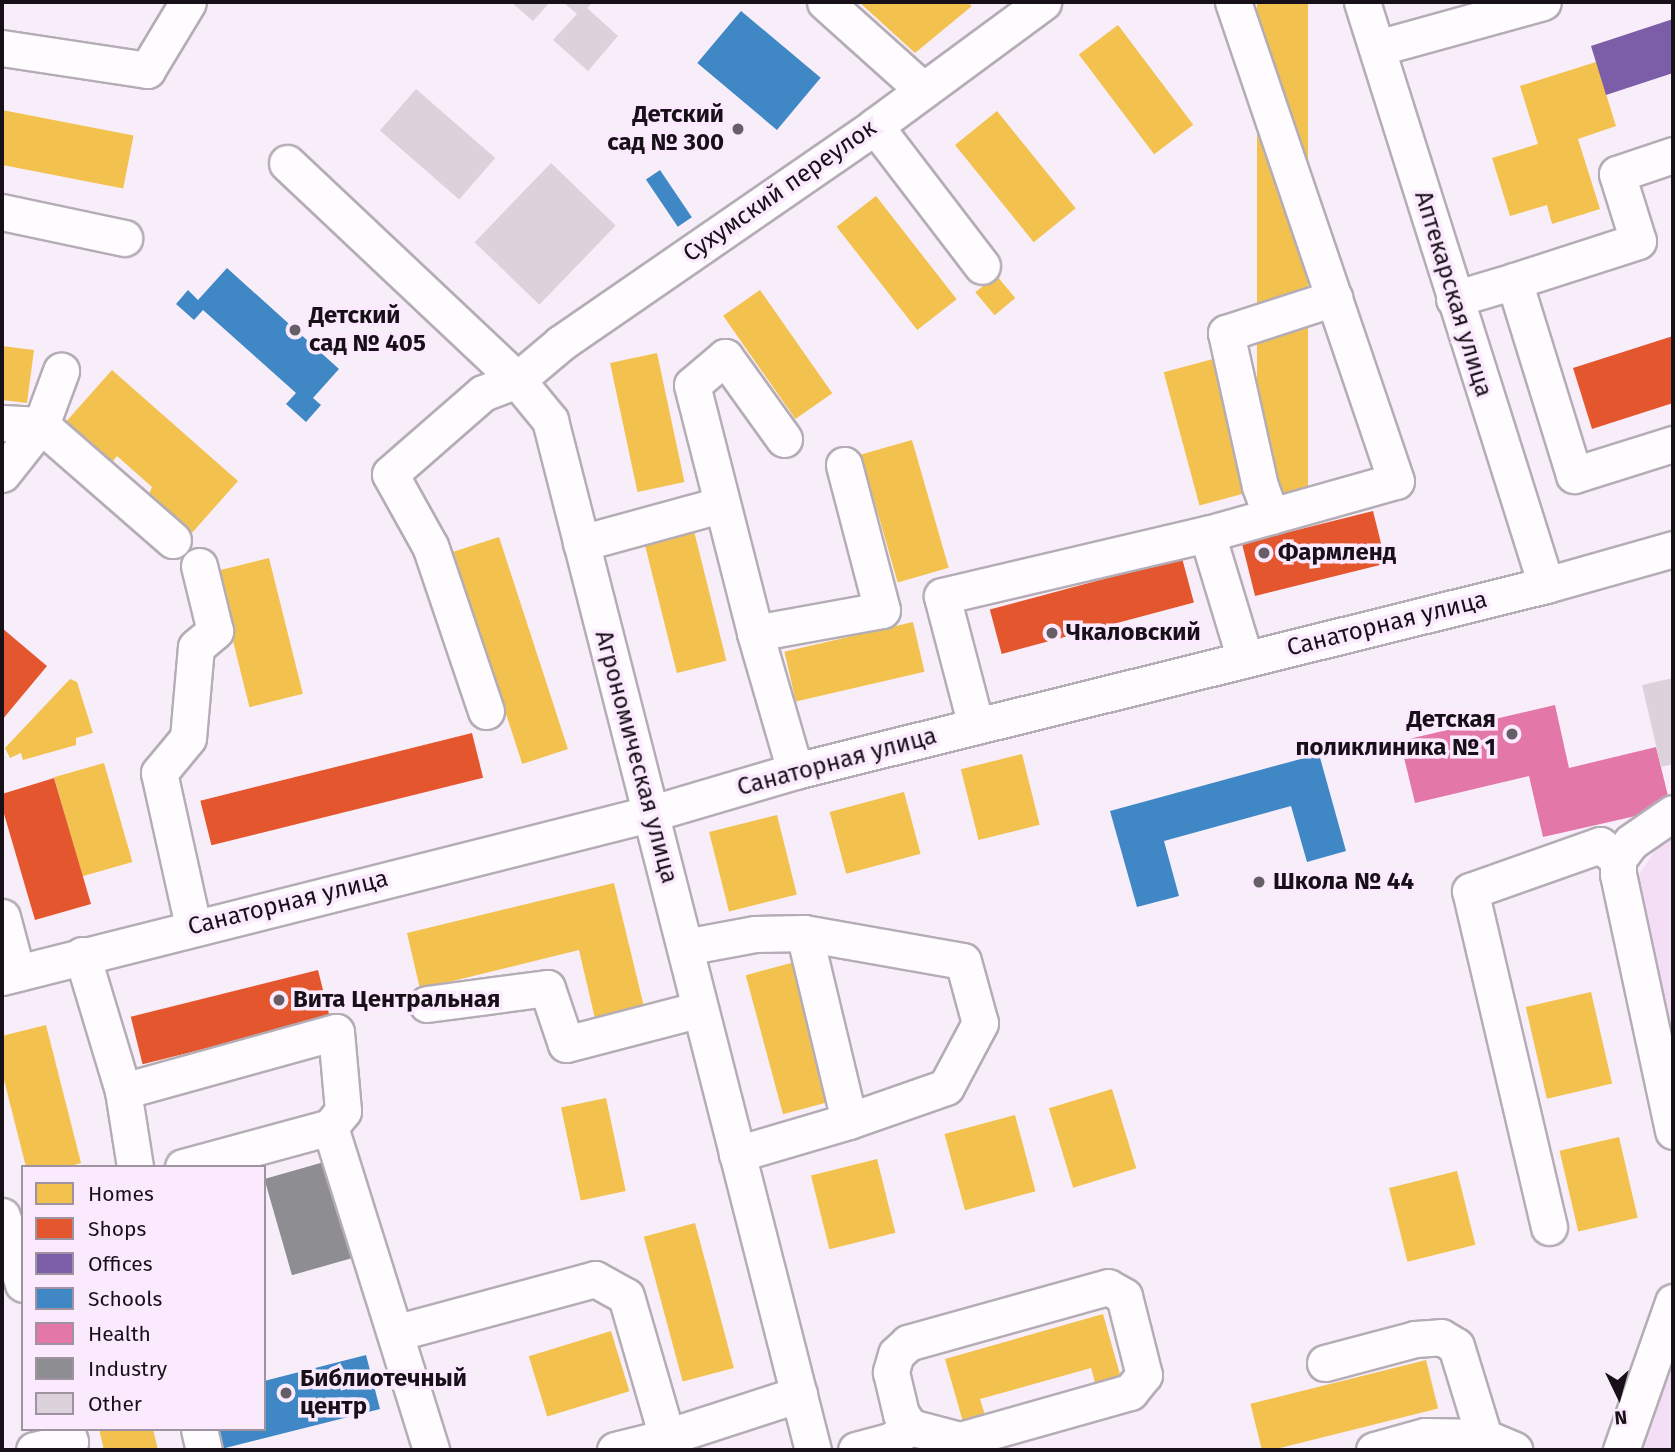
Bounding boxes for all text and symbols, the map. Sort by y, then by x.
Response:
place label: Детский сад № 300 [607,101,724,157]
street label: Сухумский переулок [678,114,882,268]
marker: Детский сад № 300 [730,121,746,137]
street label: Аптекарская улица [1408,188,1498,400]
place label: Детский сад № 405 [309,302,426,358]
marker: Детский сад № 405 [287,322,303,338]
place label: Фармленд [1278,539,1396,567]
marker: Фармленд [1256,545,1272,561]
street label: Санаторная улица [1284,585,1490,663]
place label: Чкаловский [1066,619,1201,647]
marker: Чкаловский [1044,625,1060,641]
street label: Агрономическая улица [588,627,684,887]
place label: Детская поликлиника № 1 [1295,706,1496,762]
street label: Санаторная улица [734,722,940,802]
marker: Детская поликлиника № 1 [1502,724,1522,744]
street label: Санаторная улица [185,864,391,942]
place label: Школа № 44 [1273,868,1414,896]
marker: Школа № 44 [1251,874,1267,890]
place label: Вита Центральная [293,986,500,1014]
marker: Вита Центральная [271,992,287,1008]
legend [21,1165,266,1431]
text: Homes [88,1181,154,1207]
text: Shops [88,1216,146,1242]
text: Offices [88,1251,153,1277]
text: Schools [88,1286,162,1312]
text: Health [88,1321,151,1347]
text: Industry [88,1356,167,1382]
north arrow [1584,1361,1654,1431]
place label: Библиотечный центр [300,1365,467,1421]
marker: Библиотечный центр [278,1385,294,1401]
text: Other [88,1391,142,1417]
text: N [1614,1405,1628,1429]

